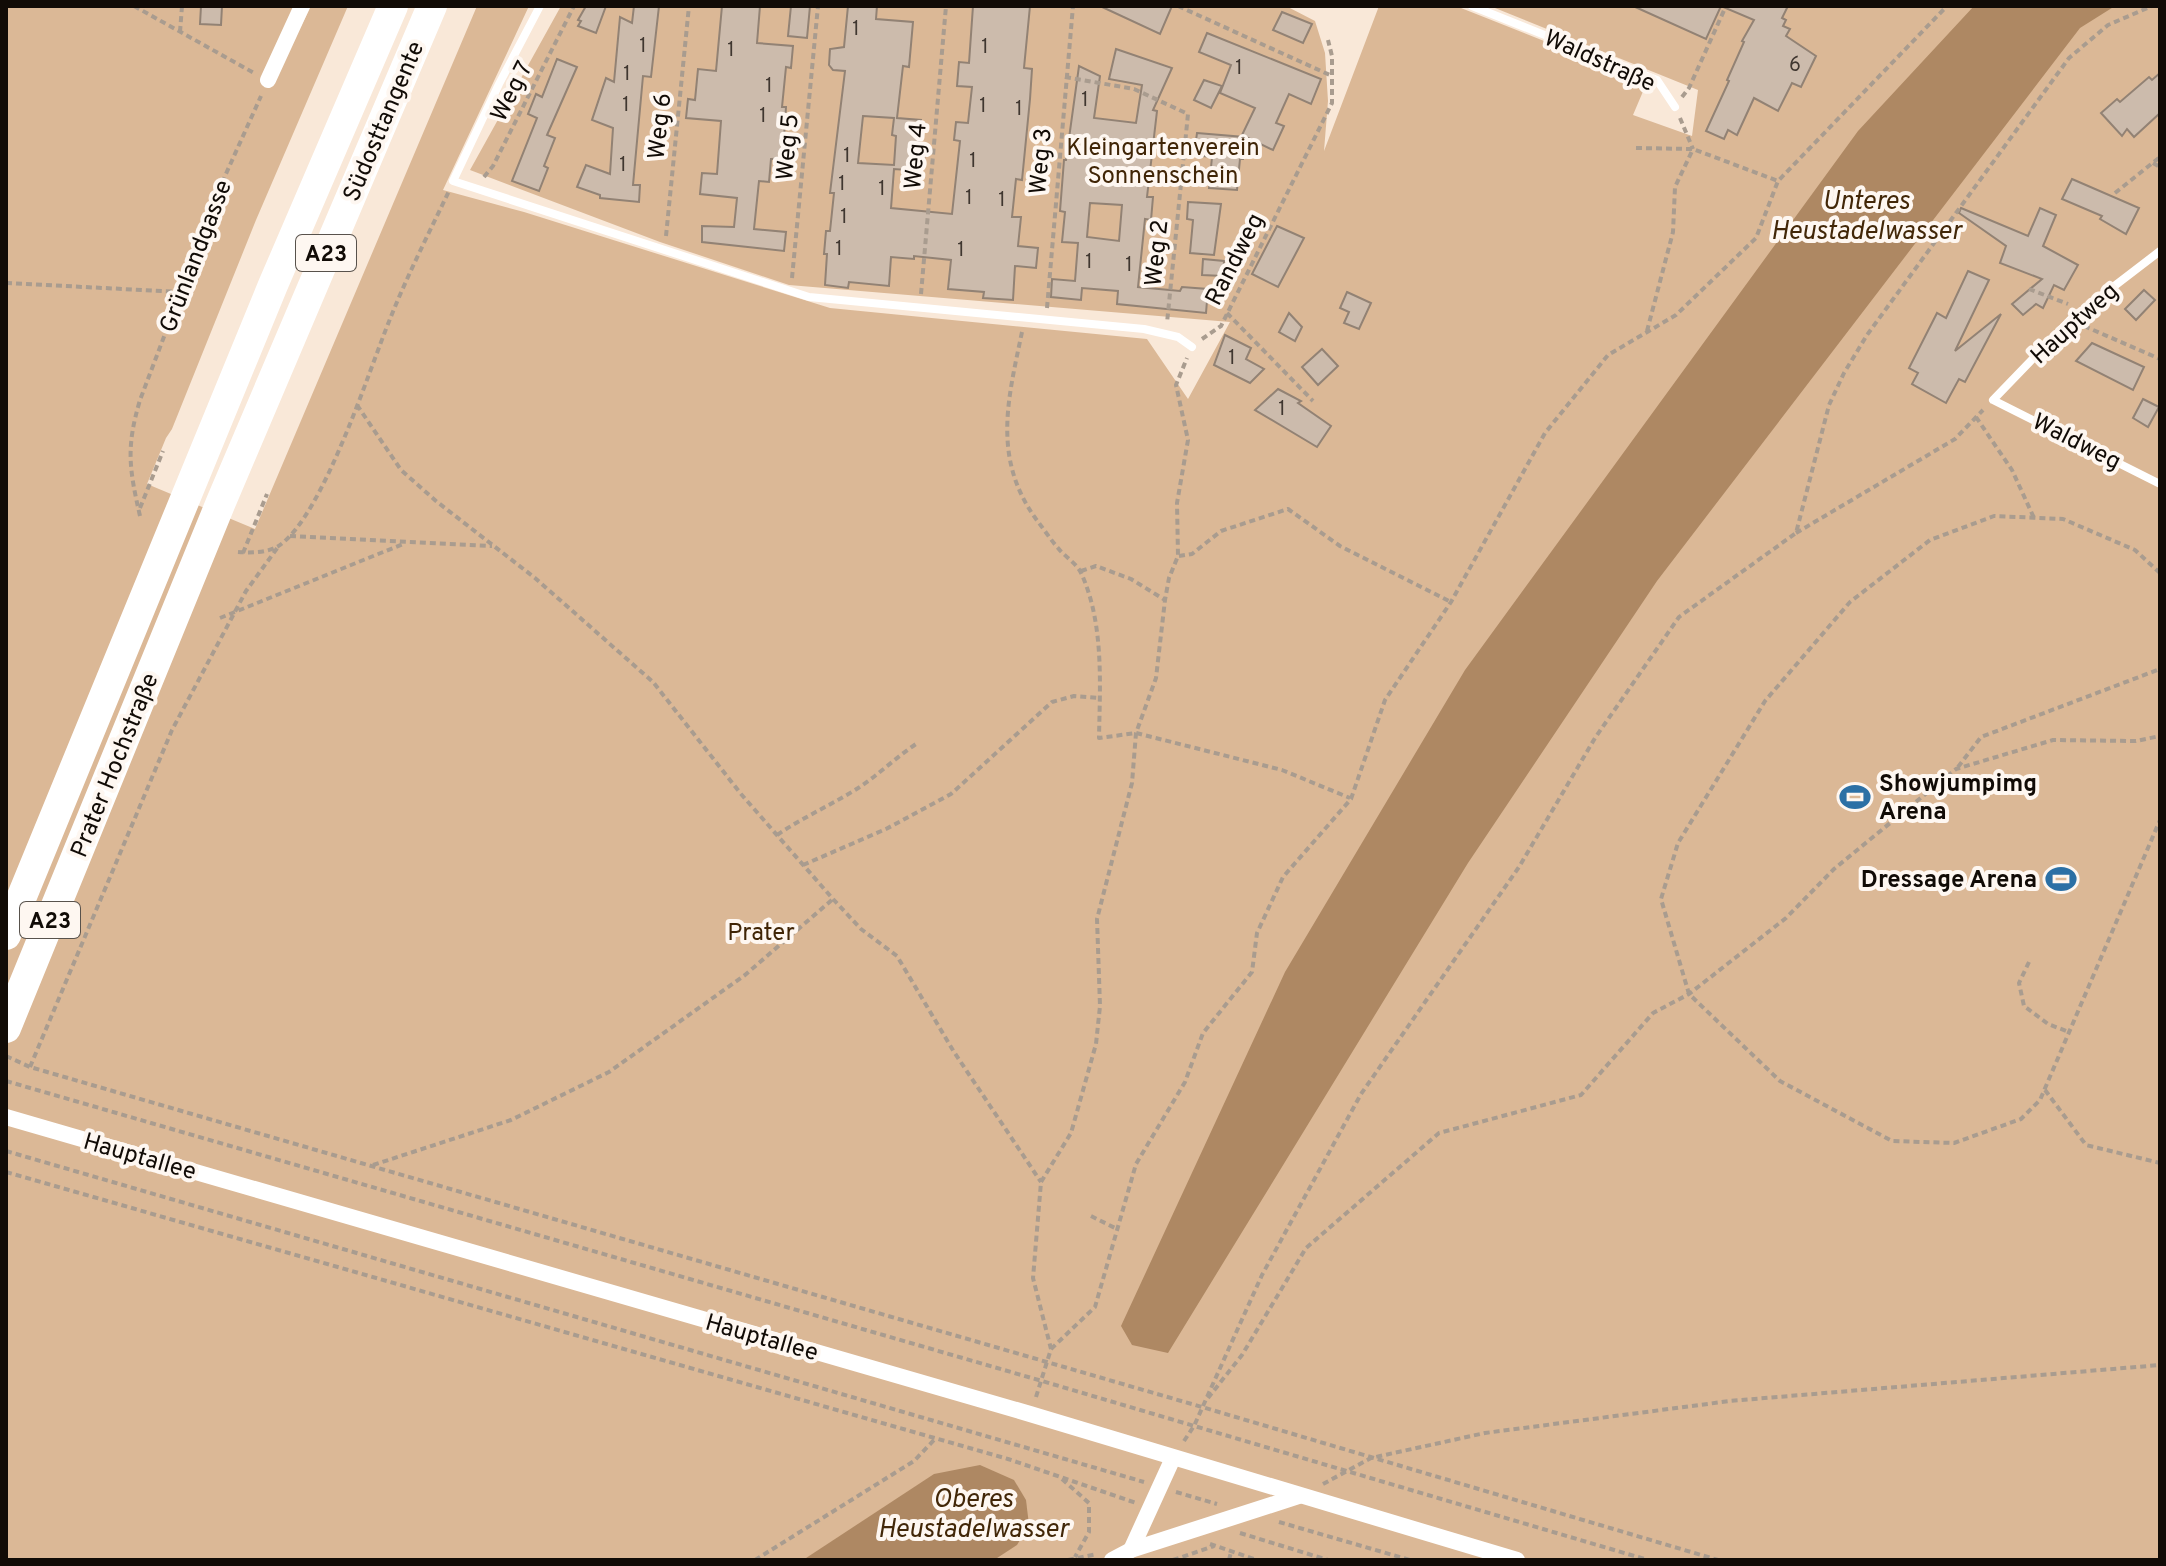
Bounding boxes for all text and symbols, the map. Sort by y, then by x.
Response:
house number: 1 [852,17,860,43]
street label: Waldstraße [1539,24,1660,100]
house number: 1 [639,34,647,60]
house number: 1 [981,35,989,61]
street label: Südosttangente [338,37,432,207]
house number: 1 [727,38,735,64]
house number: 6 [1789,53,1801,79]
house number: 1 [1235,56,1243,82]
street label: Weg 7 [485,57,541,127]
house number: 1 [623,62,631,88]
house number: 1 [765,74,773,100]
house number: 1 [1081,88,1089,114]
street label: Weg 6 [643,92,679,161]
house number: 1 [622,93,630,119]
house number: 1 [979,94,987,120]
house number: 1 [1015,97,1023,123]
house number: 1 [759,104,767,130]
street label: Weg 5 [771,112,807,182]
street label: Weg 4 [899,121,935,191]
street label: Weg 3 [1024,127,1060,196]
park label: Kleingartenverein Sonnenschein [1066,134,1260,192]
house number: 1 [843,144,851,170]
house number: 1 [969,149,977,175]
house number: 1 [619,153,627,179]
house number: 1 [838,172,846,198]
street label: Grünlandgasse [154,176,240,337]
house number: 1 [878,177,886,203]
house number: 1 [965,186,973,212]
water label: Unteres Heustadelwasser [1771,186,1963,249]
house number: 1 [998,188,1006,214]
house number: 1 [840,205,848,231]
street label: Randweg [1200,209,1272,311]
street label: Weg 2 [1140,218,1176,288]
road number: A23 [296,235,356,271]
house number: 1 [835,237,843,263]
house number: 1 [957,238,965,264]
house number: 1 [1085,250,1093,276]
house number: 1 [1125,253,1133,279]
street label: Hauptweg [2025,277,2126,372]
house number: 1 [1228,346,1236,372]
house number: 1 [1278,397,1286,423]
street label: Waldweg [2027,408,2126,478]
street label: Prater Hochstraße [65,669,166,862]
place label: Showjumpimg Arena [1879,770,2037,828]
sports icon: Showjumpimg Arena [1838,780,1872,814]
sports icon: Dressage Arena [2044,862,2078,896]
place label: Dressage Arena [1861,866,2037,896]
road number: A23 [20,902,80,938]
park label: Prater [727,919,795,949]
street label: Hauptallee [80,1128,199,1188]
street label: Hauptallee [702,1309,821,1369]
water label: Oberes Heustadelwasser [878,1484,1070,1547]

